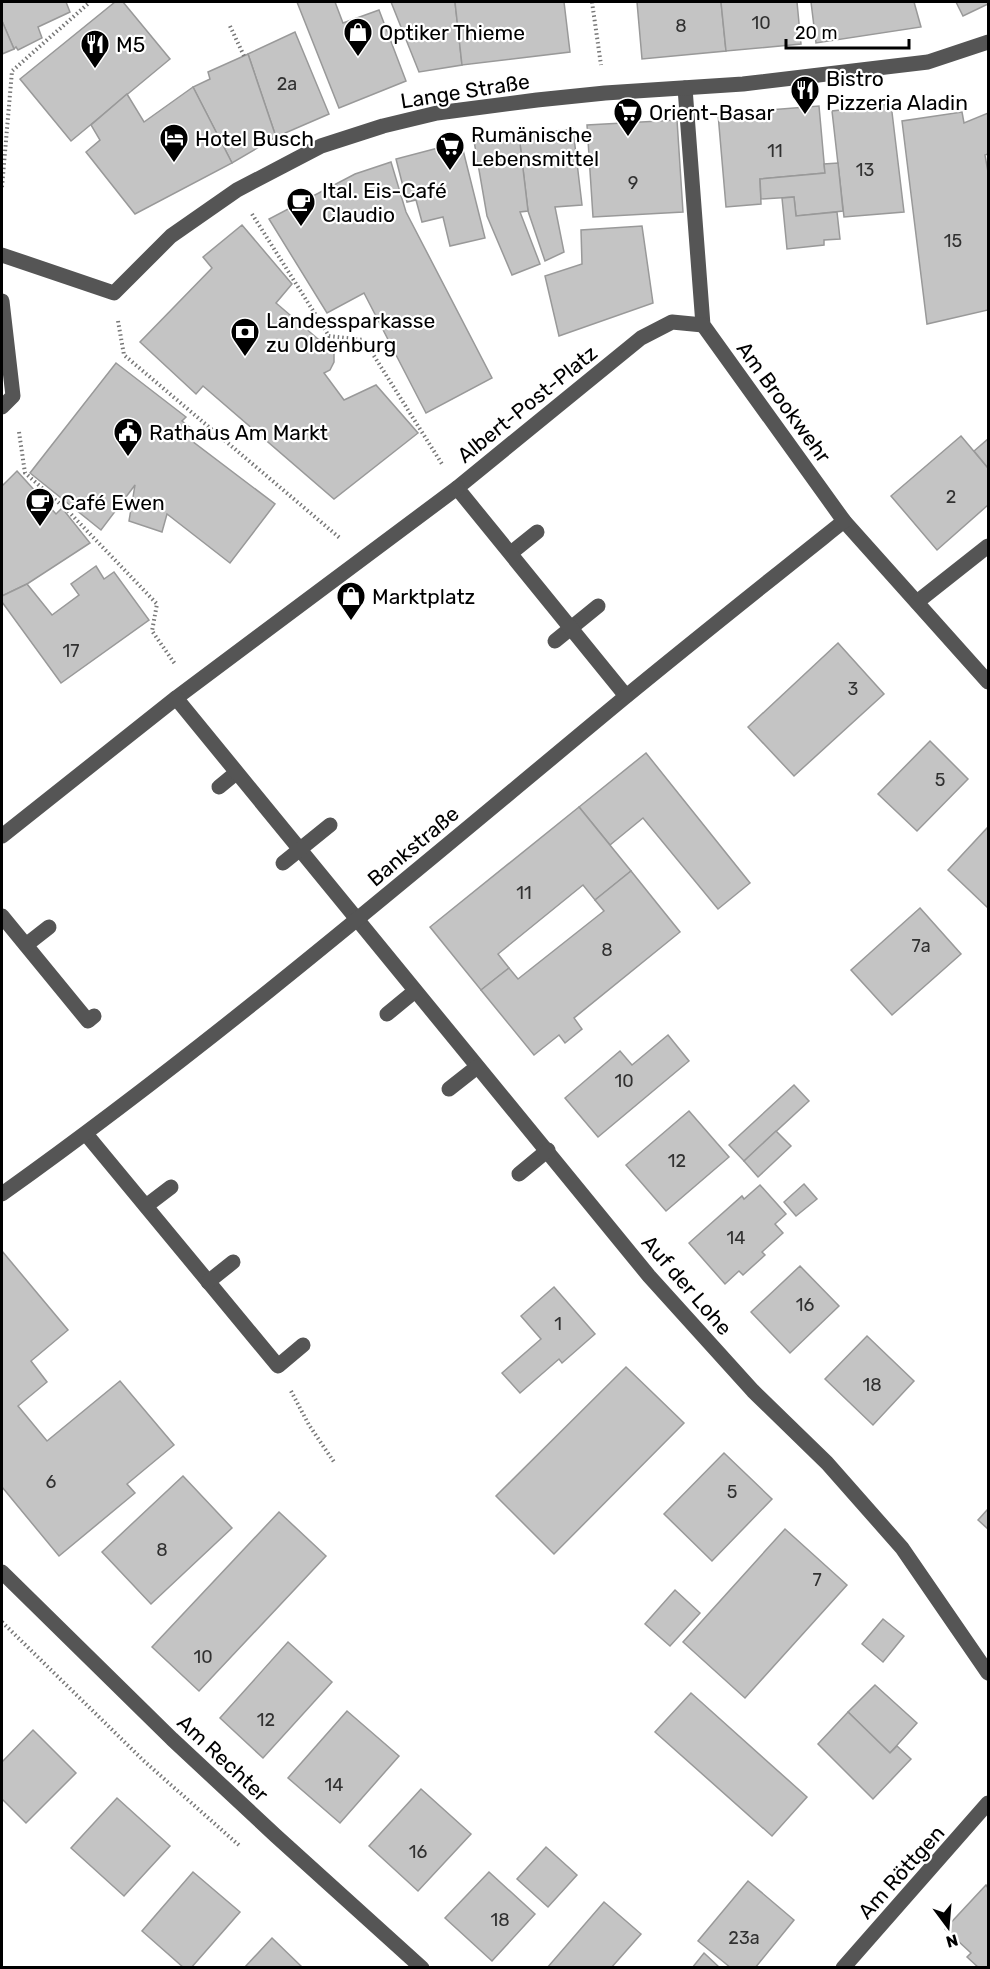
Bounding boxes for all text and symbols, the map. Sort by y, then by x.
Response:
house number: 10 [751,12,771,34]
scale bar [786,12,909,50]
house number: 8 [675,15,687,37]
shop icon: Optiker Thieme [342,16,374,58]
place label: Optiker Thieme [379,20,525,45]
text: 20 m [795,22,837,44]
restaurant icon: M5 [79,28,111,70]
place label: M5 [116,32,145,57]
place label: Bistro Pizzeria Aladin [826,66,968,115]
street label: Lange Straße [399,68,531,114]
house number: 2a [277,73,297,95]
restaurant icon: Bistro Pizzeria Aladin [789,74,821,116]
supermarket icon: Orient-Basar [612,96,644,138]
place label: Orient-Basar [649,100,775,125]
hotel icon: Hotel Busch [158,122,190,164]
place label: Rumänische Lebensmittel [471,122,599,171]
place label: Hotel Busch [195,126,314,151]
supermarket icon: Rumänische Lebensmittel [434,130,466,172]
house number: 11 [767,140,783,162]
house number: 13 [856,159,874,181]
house number: 9 [628,172,638,194]
place label: Ital. Eis-Café Claudio [322,178,447,227]
cafe icon: Ital. Eis-Café Claudio [285,186,317,228]
house number: 15 [944,230,962,252]
place label: Landessparkasse zu Oldenburg [266,308,435,357]
bank icon: Landessparkasse zu Oldenburg [229,316,261,358]
street label: Am Brookwehr [732,337,836,467]
street label: Albert-Post-Platz [452,340,602,468]
public building icon: Rathaus Am Markt [112,416,144,458]
place label: Rathaus Am Markt [149,420,328,445]
cafe icon: Café Ewen [24,486,56,528]
house number: 2 [946,486,956,508]
place label: Café Ewen [61,490,165,515]
shop icon: Marktplatz [335,580,367,622]
place label: Marktplatz [372,584,475,609]
house number: 17 [63,640,79,662]
house number: 3 [848,678,858,700]
house number: 5 [935,769,945,791]
street label: Bankstraße [362,801,464,891]
house number: 11 [516,882,532,904]
house number: 7a [911,935,931,957]
house number: 8 [601,939,613,961]
house number: 10 [614,1070,634,1092]
house number: 12 [668,1150,686,1172]
house number: 14 [727,1227,745,1249]
street label: Auf der Lohe [637,1230,737,1340]
house number: 16 [796,1294,814,1316]
house number: 1 [554,1313,562,1335]
house number: 18 [862,1374,882,1396]
house number: 6 [46,1471,57,1493]
house number: 5 [727,1481,737,1503]
house number: 8 [156,1539,168,1561]
house number: 7 [812,1569,822,1591]
house number: 10 [193,1646,213,1668]
street label: Am Rechter [172,1709,274,1807]
house number: 12 [257,1709,275,1731]
house number: 14 [325,1774,343,1796]
street label: Am Röttgen [853,1820,949,1924]
house number: 16 [409,1841,427,1863]
north arrow [918,1897,978,1957]
house number: 18 [490,1909,510,1931]
house number: 23a [728,1927,760,1949]
text: N [944,1930,960,1952]

